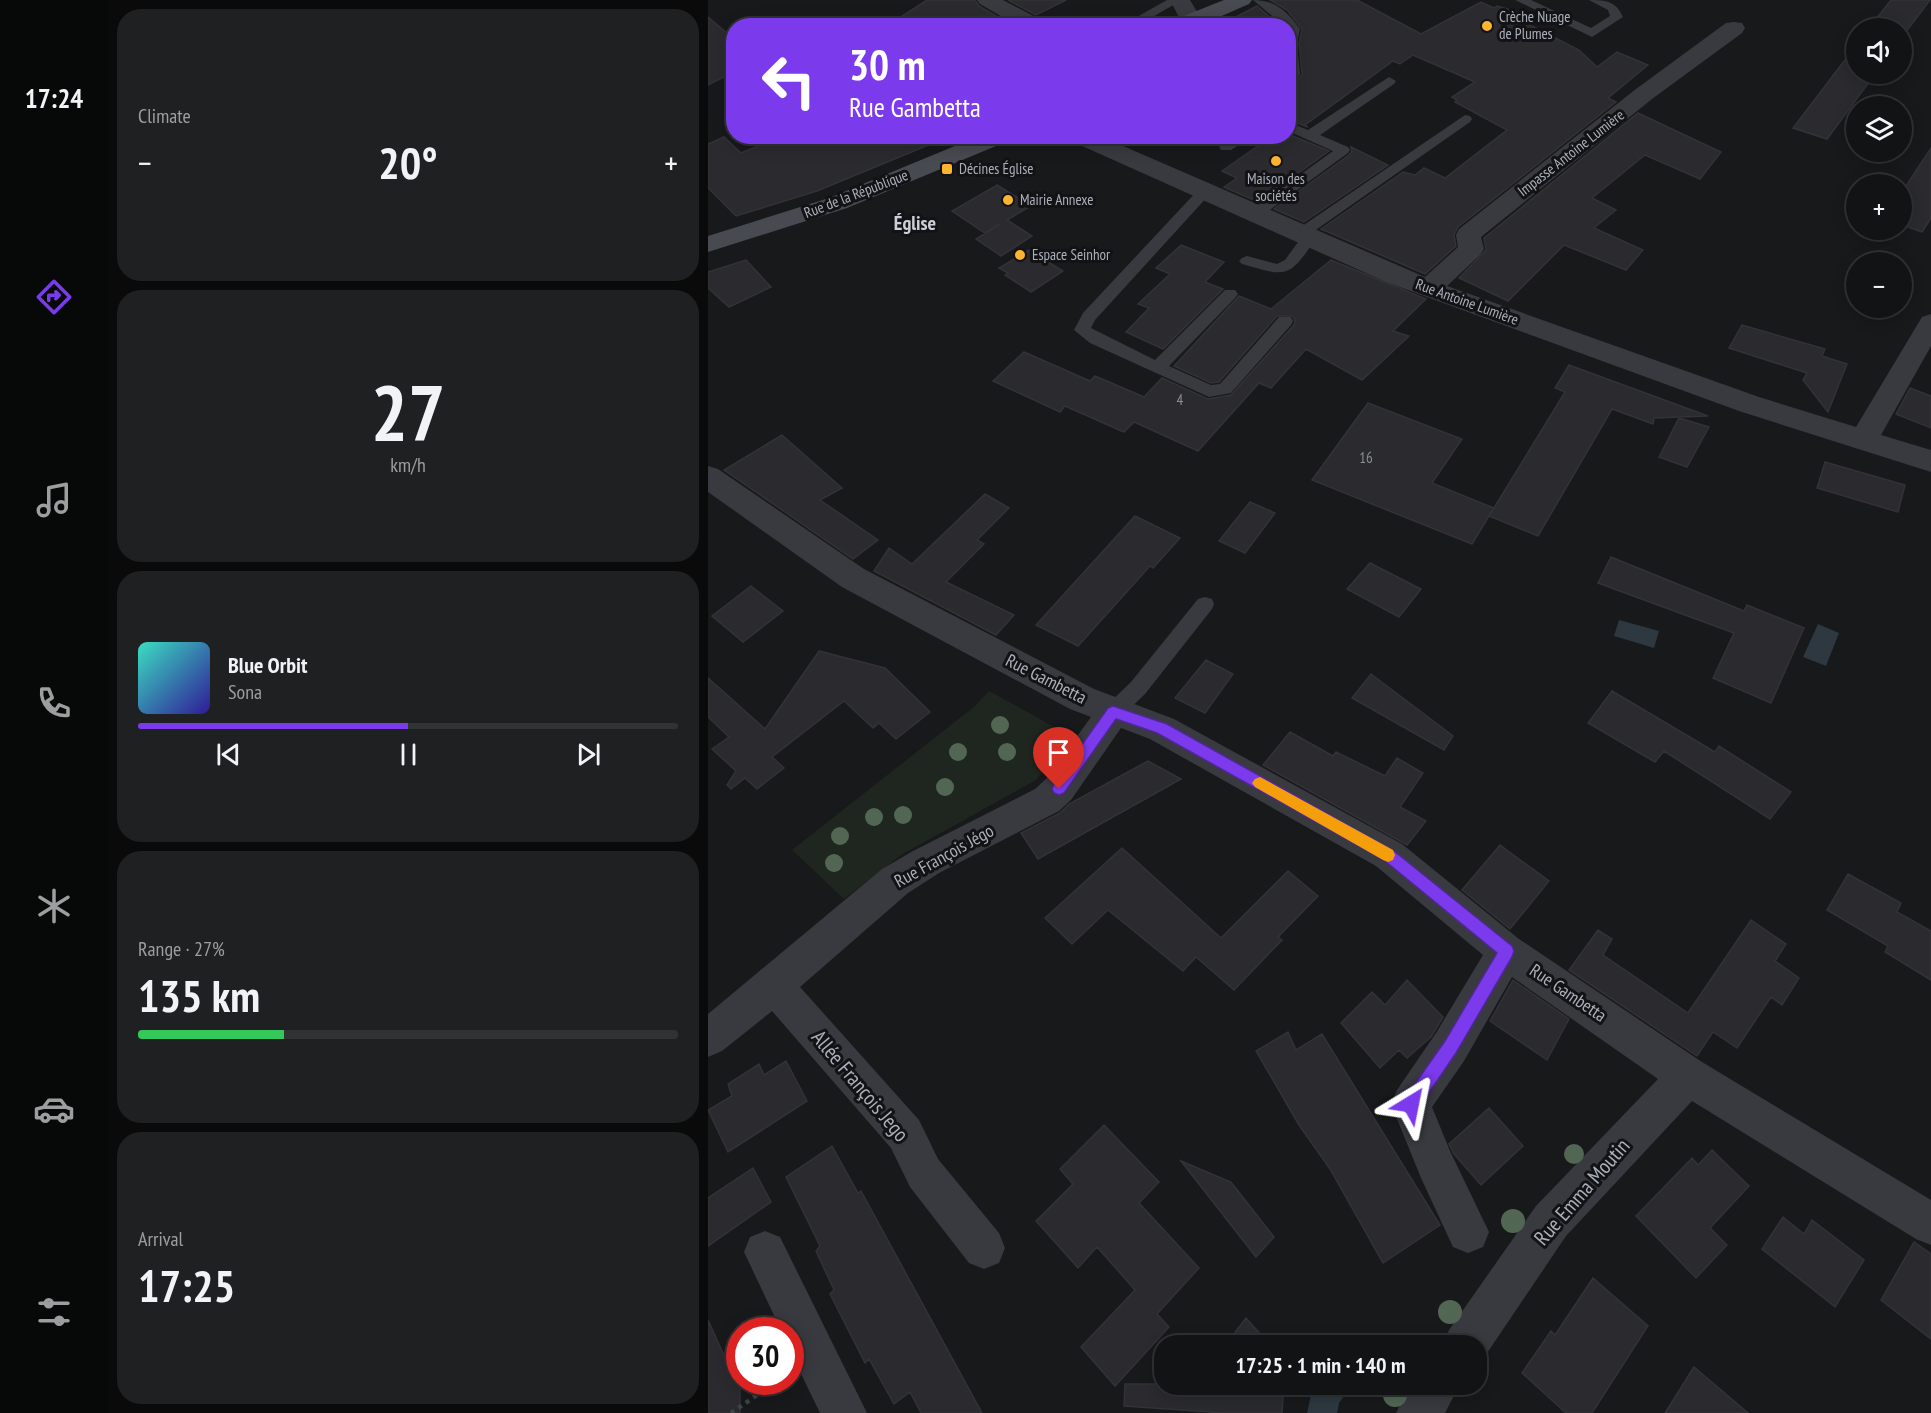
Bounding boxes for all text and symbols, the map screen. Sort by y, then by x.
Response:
place label: Crèche Nuage de Plumes [1499,7,1570,43]
map controls [1846,18,1912,318]
button: sound [1846,18,1912,84]
marker: Crèche Nuage de Plumes [1480,19,1494,33]
text: 30 m [849,37,926,92]
icon: left [750,42,828,120]
text: 17:24 [25,81,83,115]
text: Rue Gambetta [849,90,981,124]
button: layers [1846,96,1912,162]
text: Climate [138,103,191,129]
street label: Impasse Antoine Lumière [1513,105,1628,200]
text: 20° [378,133,438,191]
text: − [138,141,152,184]
text: + [664,141,678,184]
marker: Maison des sociétés [1269,154,1283,168]
place label: Décines Église [959,159,1034,178]
marker: Décines Église [940,162,954,176]
street label: Rue de la République [801,165,911,222]
place label: Maison des sociétés [1247,169,1305,205]
button: + [1846,174,1912,240]
place label: Mairie Annexe [1020,190,1093,209]
marker: Mairie Annexe [1001,193,1015,207]
district label: Église [894,210,936,236]
place label: Espace Seinhor [1032,245,1111,264]
marker: Espace Seinhor [1013,248,1027,262]
button: − [1846,252,1912,318]
street label: Rue Antoine Lumière [1413,274,1521,329]
icon: directions [33,276,75,318]
text: 27 [371,362,445,463]
house number: 4 [1177,390,1184,409]
house number: 16 [1359,448,1373,467]
text: km/h [390,452,426,478]
icon: music [33,479,75,521]
street label: Rue Gambetta [1002,648,1091,709]
text: Blue Orbit [228,651,307,679]
text: Sona [228,679,262,705]
icon: phone [33,682,75,724]
pin [1033,727,1084,789]
icon: arrive [1042,736,1075,769]
icon: previous [212,738,245,771]
icon: pause [392,738,425,771]
icon: next [572,738,605,771]
street label: Rue François Jégo [890,819,998,892]
icon: climate [33,885,75,927]
text: Range · 27% [138,936,225,962]
street label: Rue Gambetta [1525,958,1611,1027]
text: 135 km [138,966,260,1024]
street label: Allée François Jego [806,1024,915,1147]
position arrow [1379,1072,1443,1136]
icon: car [33,1088,75,1130]
street label: Rue Emma Moutin [1528,1133,1635,1251]
text: Arrival [138,1226,183,1252]
text: 17:25 [138,1256,235,1314]
icon: filters [33,1291,75,1333]
speed limit sign: 30 [726,1317,804,1395]
text: 17:25 · 1 min · 140 m [1235,1351,1406,1379]

